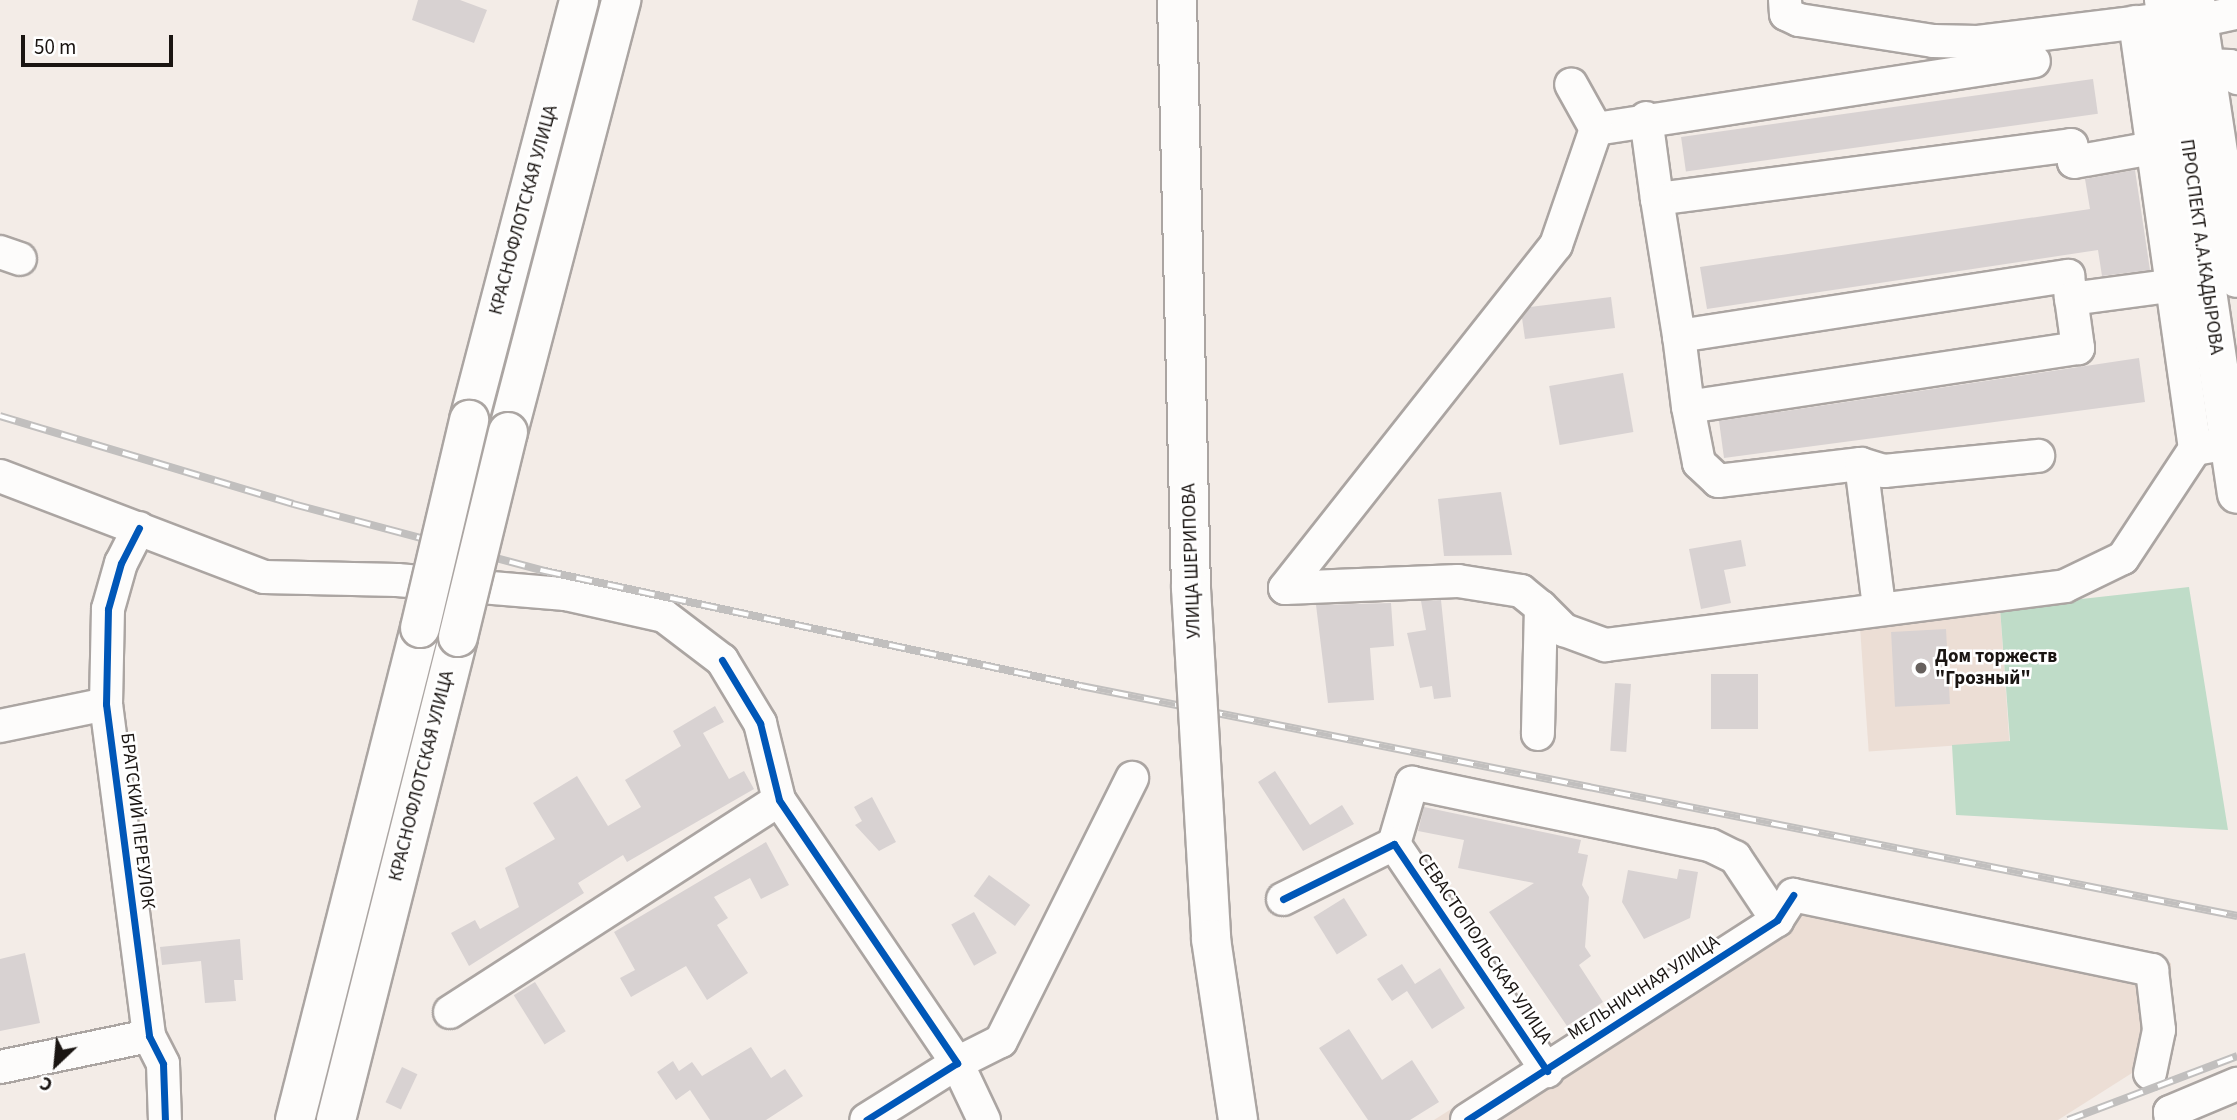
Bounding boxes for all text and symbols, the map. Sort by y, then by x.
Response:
scale bar [24,21,177,65]
text: 50 m [34,32,76,62]
street label: КРАСНОФЛОТСКАЯ УЛИЦА [485,103,563,317]
street label: ПРОСПЕКТ А.А.КАДЫРОВА [2175,138,2227,356]
street label: УЛИЦА ШЕРИПОВА [1178,483,1206,639]
place label: Дом торжеств "Грозный" [1935,646,2057,690]
marker: Дом торжеств "Грозный" [1913,660,1929,676]
street label: КРАСНОФЛОТСКАЯ УЛИЦА [385,668,459,884]
street label: БРАТСКИЙ ПЕРЕУЛОК [115,731,159,911]
street label: СЕВАСТОПОЛЬСКАЯ УЛИЦА [1412,849,1556,1049]
street label: МЕЛЬНИЧНАЯ УЛИЦА [1564,930,1724,1046]
north arrow [21,1029,91,1099]
text: С [36,1069,57,1098]

